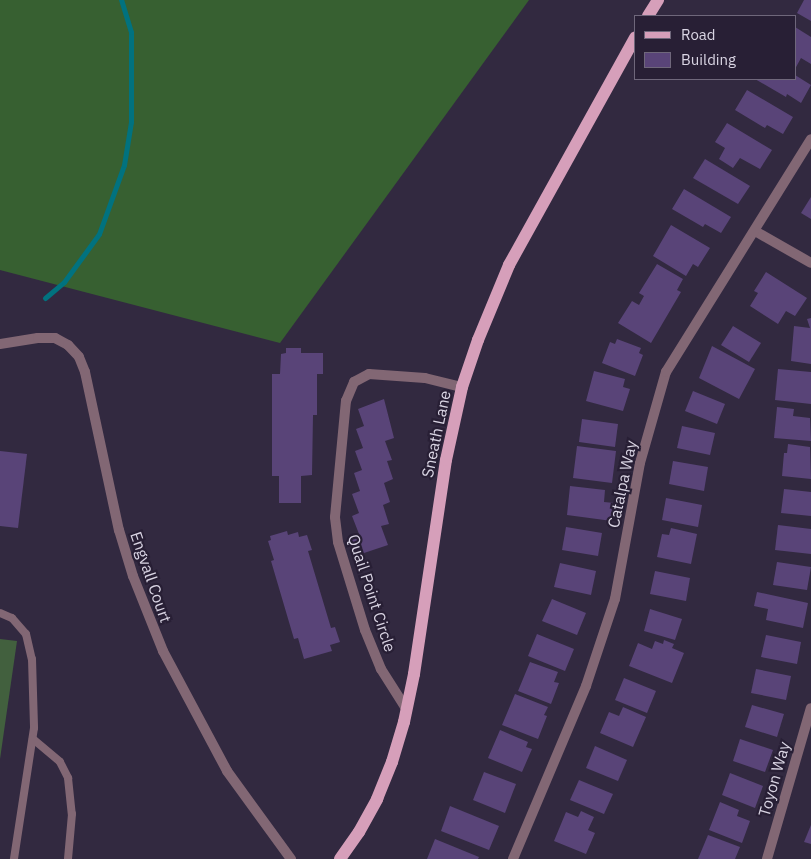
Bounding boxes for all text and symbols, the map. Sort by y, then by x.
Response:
legend [634,15,796,80]
text: Road [681,25,716,44]
text: Building [681,50,736,69]
street label: Sneath Lane [417,389,455,479]
street label: Catalpa Way [603,438,641,530]
street label: Engvall Court [126,529,176,625]
street label: Quail Point Circle [344,532,400,654]
street label: Toyon Way [754,739,794,819]

